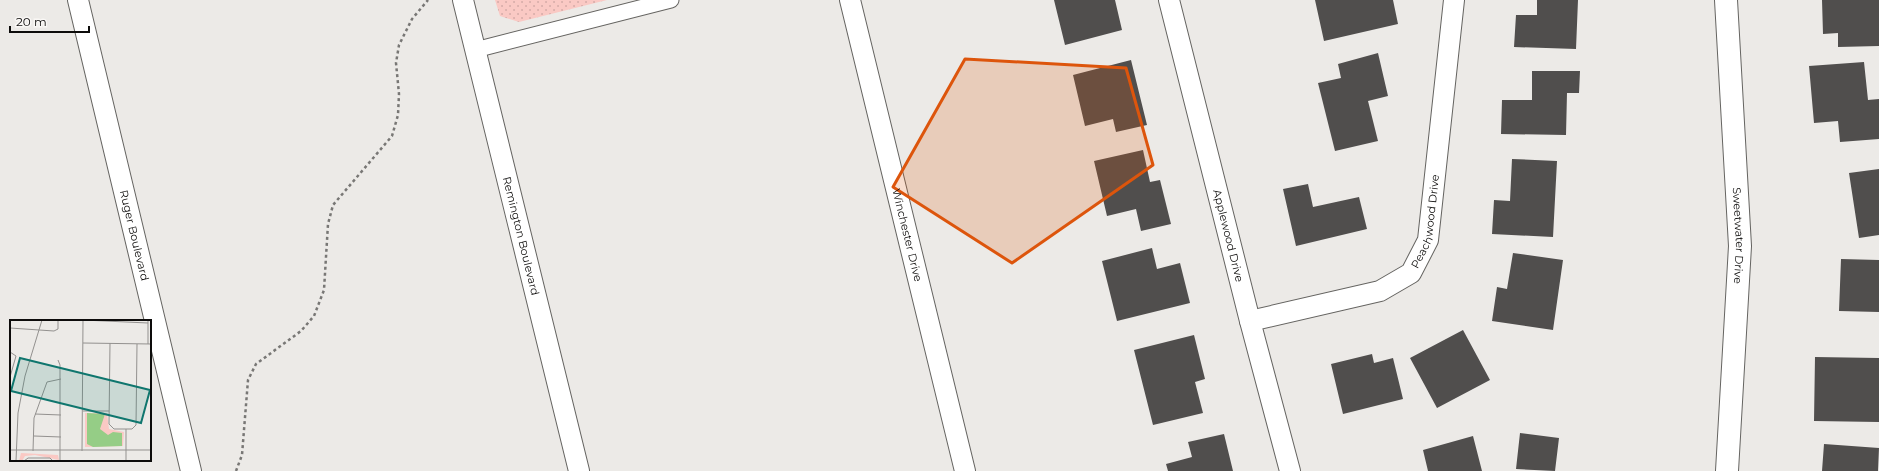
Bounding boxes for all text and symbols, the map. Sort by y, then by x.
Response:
scale bar [10,8,89,34]
text: 20 m [16,14,47,29]
street label: Peachwood Drive [1408,173,1442,271]
street label: Remington Boulevard [500,175,542,297]
street label: Winchester Drive [889,187,926,283]
street label: Sweetwater Drive [1730,187,1747,285]
street label: Ruger Boulevard [117,188,152,282]
street label: Applewood Drive [1210,188,1247,284]
inset map [10,320,151,461]

